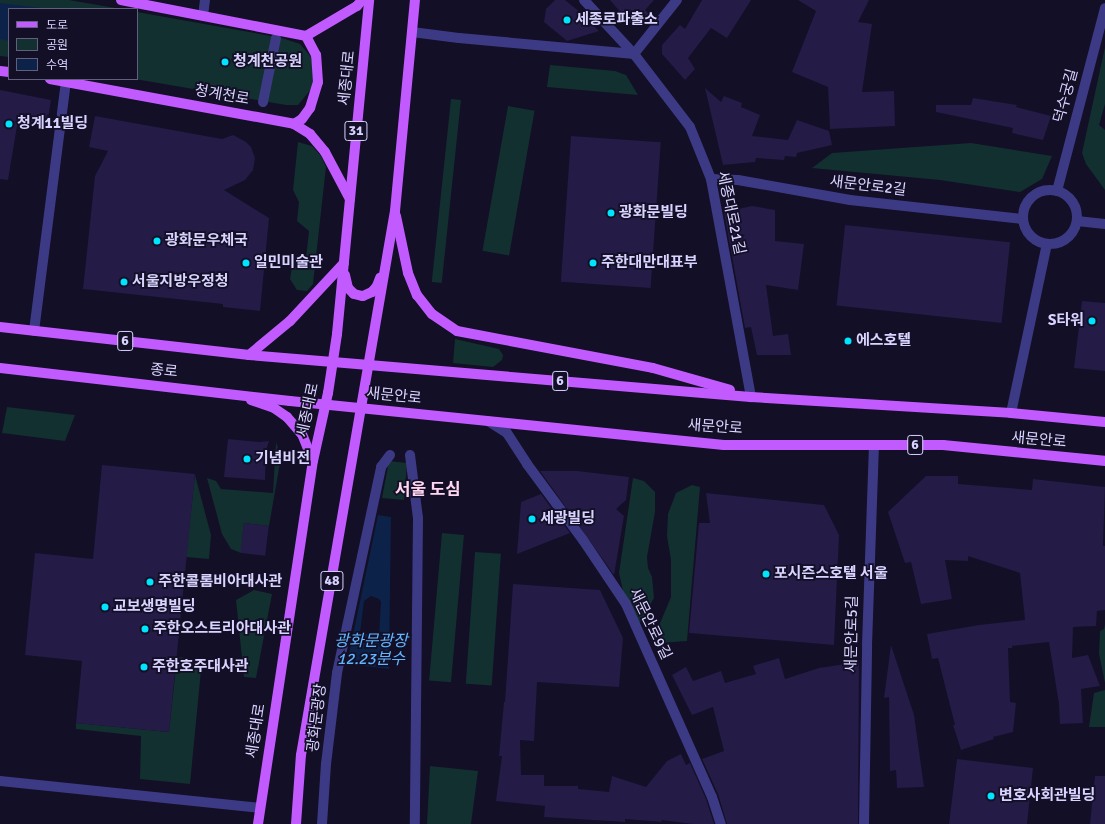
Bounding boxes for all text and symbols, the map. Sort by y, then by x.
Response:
legend [8,8,138,80]
place label: 세종로파출소 [575,11,658,29]
marker: 세종로파출소 [562,15,572,25]
text: 도로 [46,18,68,33]
text: 공원 [46,38,68,53]
street label: 세종대로 [335,50,359,106]
place label: 청계천공원 [233,53,302,71]
marker: 청계천공원 [220,57,230,67]
text: 수역 [46,58,68,73]
street label: 덕수궁길 [1050,67,1082,125]
street label: 청계천로 [193,81,251,109]
place label: 청계11빌딩 [17,115,88,133]
marker: 청계11빌딩 [4,119,14,129]
road number: 31 [344,119,368,143]
street label: 세종대로21길 [713,169,749,257]
street label: 새문안로2길 [829,172,907,200]
place label: 광화문빌딩 [619,204,688,222]
marker: 광화문빌딩 [606,208,616,218]
place label: 광화문우체국 [165,232,248,250]
marker: 광화문우체국 [152,236,162,246]
place label: 일민미술관 [254,254,323,272]
place label: 주한대만대표부 [601,254,698,272]
marker: 일민미술관 [241,258,251,268]
marker: 주한대만대표부 [588,258,598,268]
place label: 서울지방우정청 [132,273,229,291]
marker: 서울지방우정청 [119,277,129,287]
place label: S타워 [1048,312,1084,330]
marker: S타워 [1087,316,1097,326]
road number: 6 [117,329,133,353]
place label: 에스호텔 [856,332,911,350]
marker: 에스호텔 [843,336,853,346]
street label: 종로 [149,361,179,381]
road number: 6 [552,369,568,393]
street label: 세종대로 [293,381,323,439]
street label: 새문안로 [366,384,422,408]
street label: 새문안로 [687,416,743,438]
street label: 새문안로 [1011,429,1067,451]
road number: 6 [907,433,923,457]
place label: 기념비전 [255,450,310,468]
marker: 기념비전 [242,454,252,464]
district label: 서울 도심 [395,480,461,500]
place label: 세광빌딩 [540,510,595,528]
marker: 세광빌딩 [527,514,537,524]
place label: 포시즌스호텔 서울 [774,565,888,583]
road number: 48 [320,569,344,593]
marker: 포시즌스호텔 서울 [761,569,771,579]
place label: 주한콜롬비아대사관 [158,573,282,591]
marker: 주한콜롬비아대사관 [145,577,155,587]
street label: 새문안로9길 [625,585,675,663]
street label: 새문안로5길 [842,595,862,673]
place label: 교보생명빌딩 [113,598,196,616]
marker: 교보생명빌딩 [100,602,110,612]
place label: 주한오스트리아대사관 [153,620,291,638]
marker: 주한오스트리아대사관 [140,624,150,634]
water label: 광화문광장 12.23분수 [334,631,408,669]
place label: 주한호주대사관 [152,658,249,676]
marker: 주한호주대사관 [139,662,149,672]
street label: 광화문광장 [304,683,330,753]
street label: 세종대로 [243,702,269,760]
place label: 변호사회관빌딩 [999,787,1096,805]
marker: 변호사회관빌딩 [986,791,996,801]

